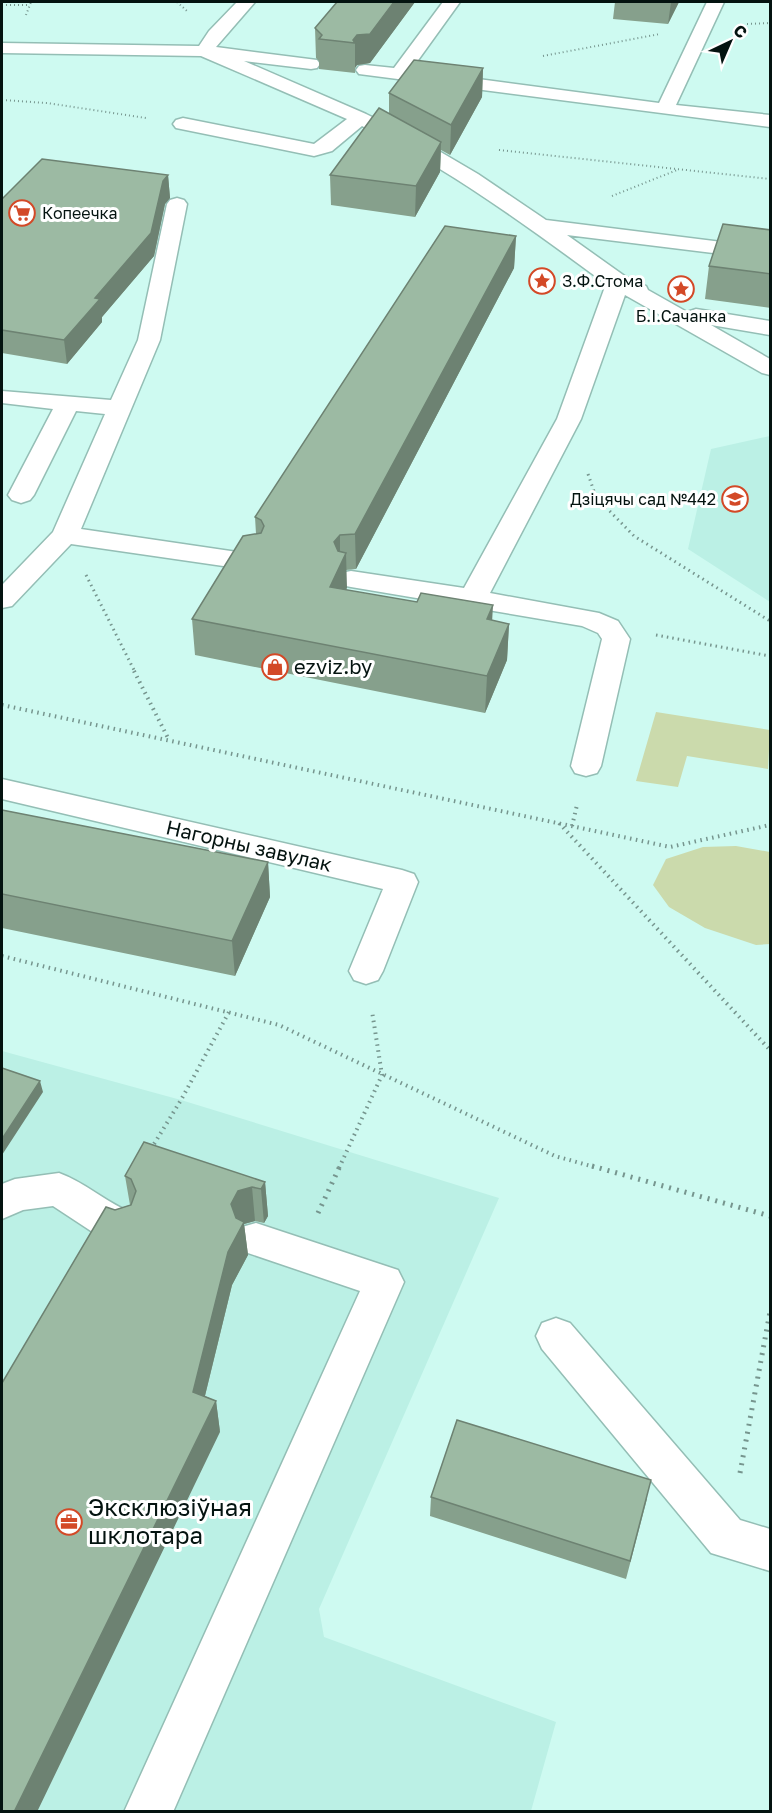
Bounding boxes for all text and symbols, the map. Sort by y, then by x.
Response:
north arrow [700,12,760,72]
text: С [729,20,751,42]
supermarket icon: Копеечка [7,198,37,228]
place label: Копеечка [42,203,118,223]
place icon: З.Ф.Стома [527,266,557,296]
place label: З.Ф.Стома [562,271,643,291]
place icon: Б.І.Сачанка [666,274,696,304]
place label: Б.І.Сачанка [636,306,726,326]
school or university icon: Дзіцячы сад №442 [720,484,750,514]
place label: Дзіцячы сад №442 [570,489,716,509]
shop icon: ezviz.by [260,652,290,682]
place label: ezviz.by [294,654,372,678]
street label: Нагорны завулак [164,814,335,876]
place label: Эксклюзіўная шклотара [88,1492,252,1549]
office icon: Эксклюзіўная шклотара [54,1507,84,1537]

